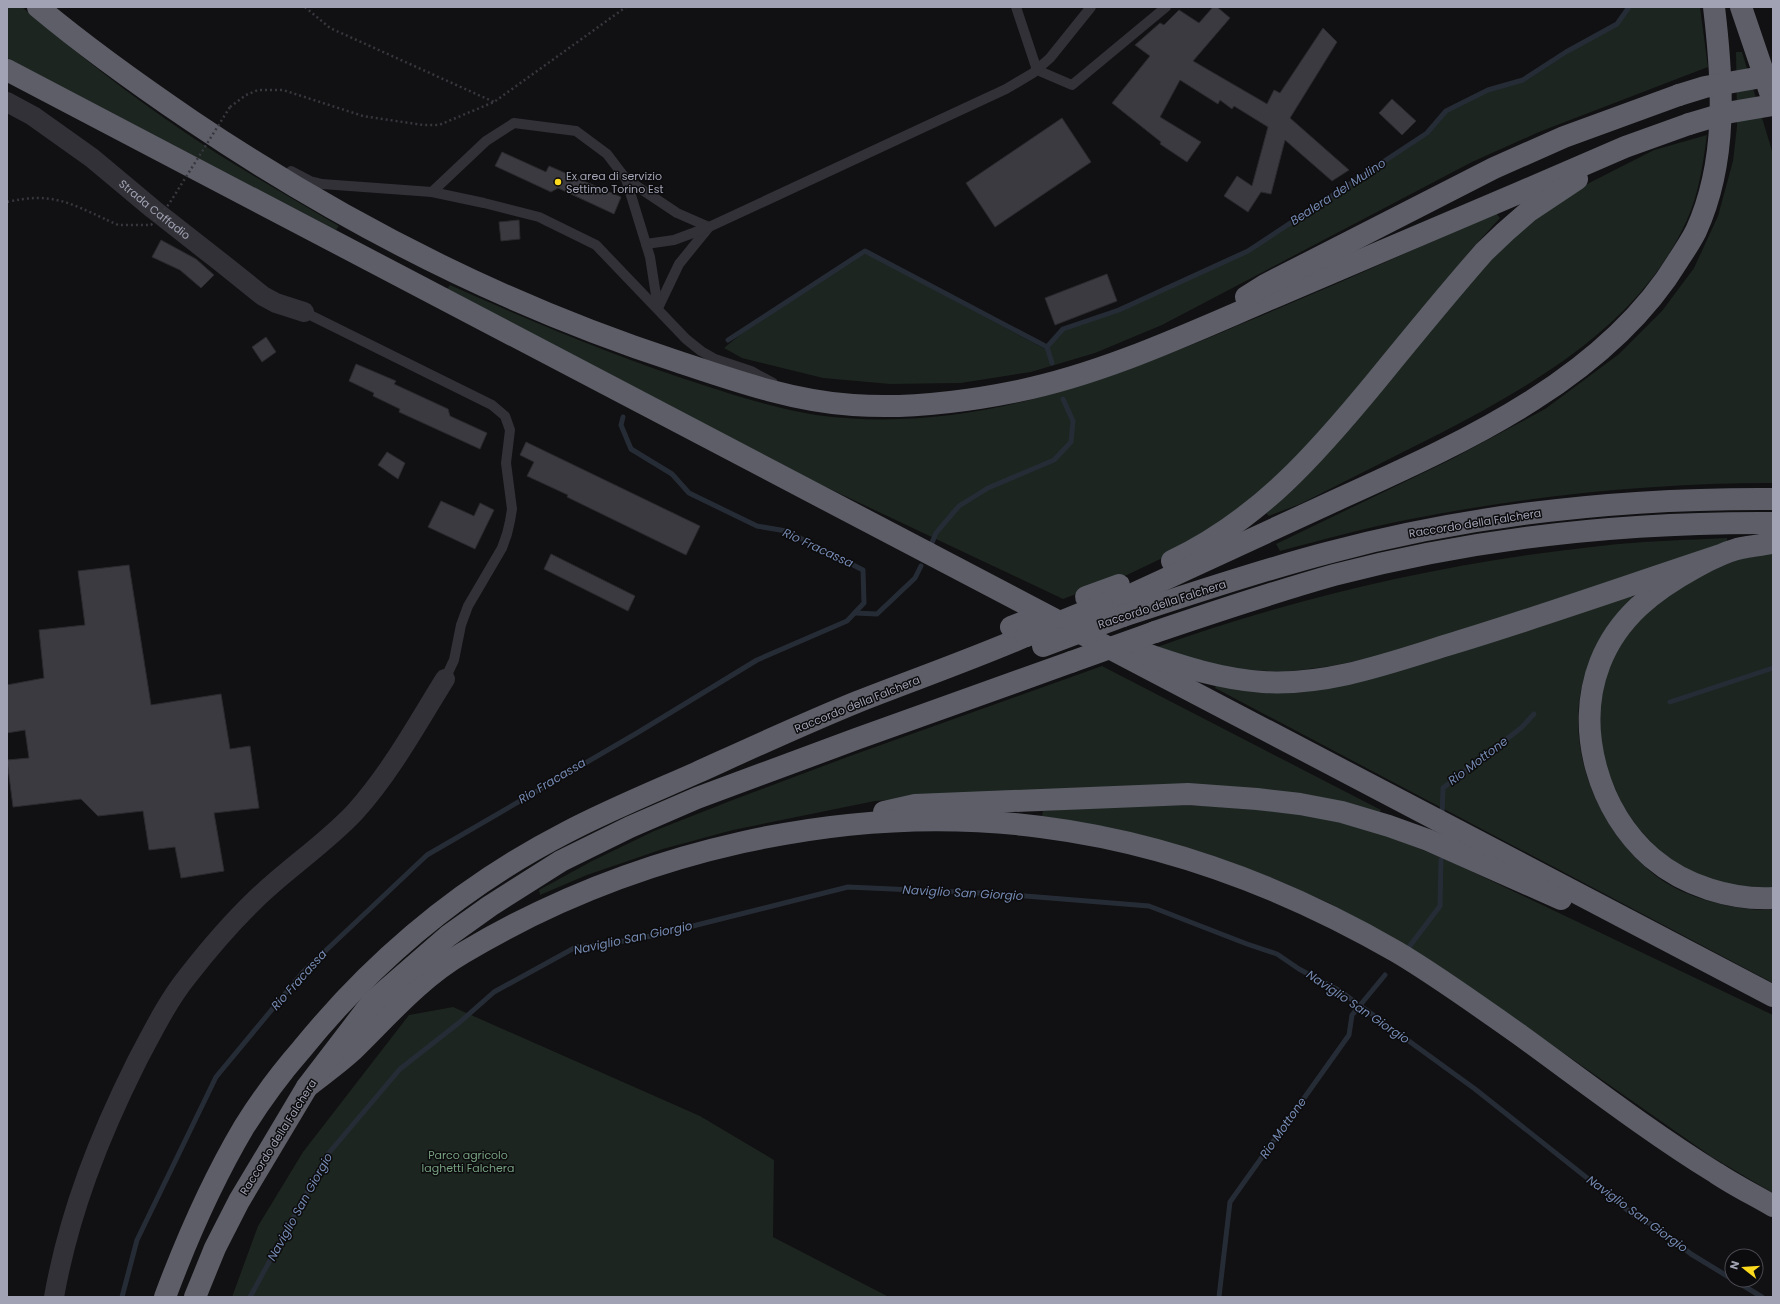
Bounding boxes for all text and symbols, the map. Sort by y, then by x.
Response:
water label: Bealera del Mulino [1287,154,1389,229]
place label: Ex area di servizio Settimo Torino Est [566,168,664,197]
street label: Strada Caffadio [115,176,194,243]
marker: Ex area di servizio Settimo Torino Est [553,177,563,187]
street label: Raccordo della Falchera [1408,505,1542,541]
water label: Rio Fracassa [780,524,856,571]
street label: Raccordo della Falchera [1096,576,1228,632]
street label: Raccordo della Falchera [792,672,922,736]
water label: Rio Mottone [1444,732,1512,789]
water label: Rio Fracassa [515,754,589,807]
water label: Naviglio San Giorgio [902,881,1024,904]
water label: Naviglio San Giorgio [572,917,694,958]
water label: Rio Fracassa [267,946,330,1014]
water label: Naviglio San Giorgio [1303,966,1413,1048]
street label: Raccordo della Falchera [236,1076,320,1198]
water label: Rio Mottone [1255,1093,1310,1162]
park label: Parco agricolo laghetti Falchera [422,1147,514,1176]
water label: Naviglio San Giorgio [263,1149,336,1264]
water label: Naviglio San Giorgio [1583,1171,1692,1256]
north arrow [1724,1248,1764,1288]
text: N [1726,1259,1743,1271]

